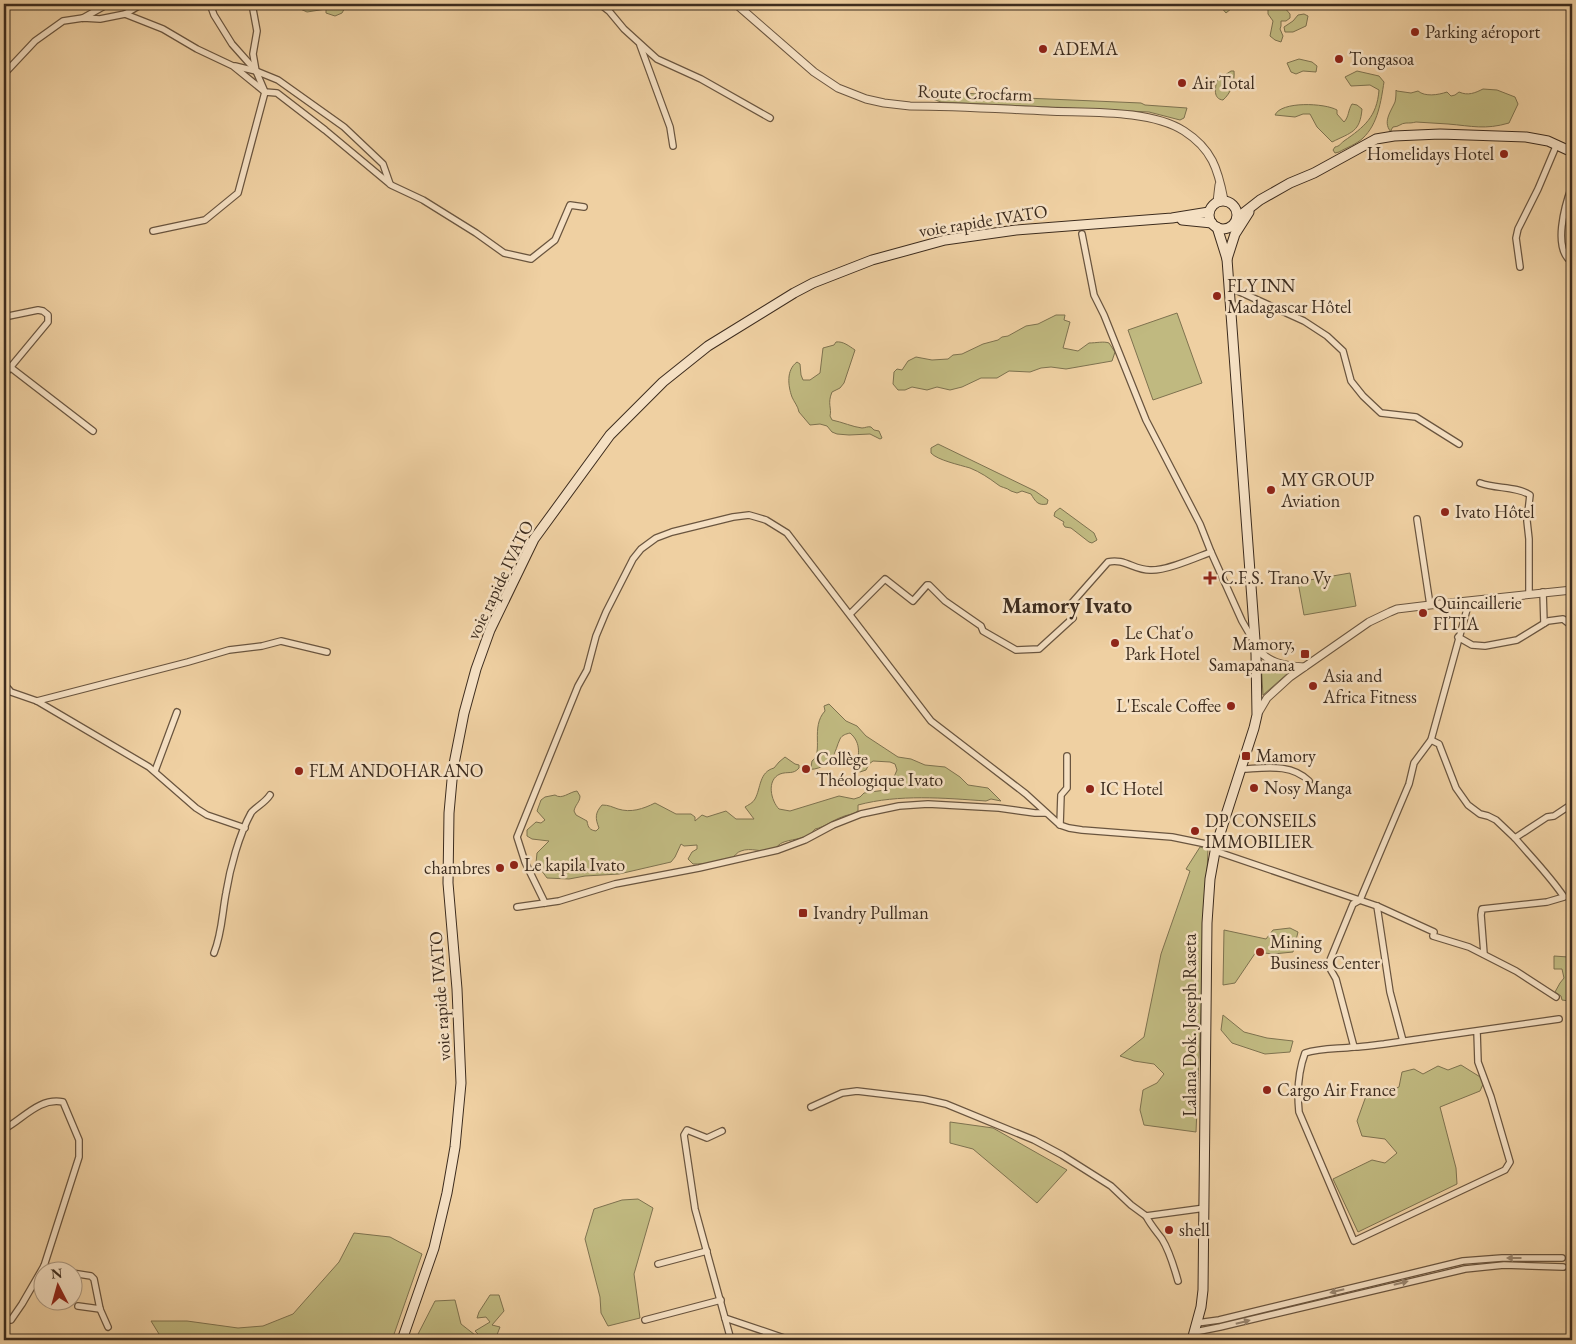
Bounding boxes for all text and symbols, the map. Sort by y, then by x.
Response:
place label: Parking aéroport [1425,20,1540,43]
marker: Parking aéroport [1409,26,1421,38]
place label: ADEMA [1052,37,1118,60]
marker: ADEMA [1037,43,1049,55]
place label: Tongasoa [1349,47,1415,70]
marker: Tongasoa [1333,53,1345,65]
place label: Air Total [1191,71,1255,94]
marker: Air Total [1176,77,1188,89]
street label: Route Crocfarm [917,79,1033,106]
place label: Homelidays Hotel [1367,142,1494,165]
marker: Homelidays Hotel [1498,148,1510,160]
street label: voie rapide IVATO [917,199,1049,242]
place label: FLY INN Madagascar Hôtel [1227,274,1352,318]
marker: FLY INN Madagascar Hôtel [1211,290,1223,302]
place label: MY GROUP Aviation [1280,468,1374,512]
marker: MY GROUP Aviation [1265,484,1277,496]
place label: Ivato Hôtel [1455,500,1535,523]
marker: Ivato Hôtel [1439,506,1451,518]
street label: voie rapide IVATO [461,516,538,643]
place label: C.F.S. Trano Vy [1221,566,1331,589]
marker: C.F.S. Trano Vy [1203,571,1217,585]
district label: Mamory Ivato [1002,591,1132,620]
place label: Quincaillerie FITIA [1433,591,1522,635]
marker: Quincaillerie FITIA [1417,607,1429,619]
place label: Le Chat'o Park Hotel [1125,621,1200,665]
place label: Mamory, Samapanana [1209,632,1296,676]
marker: Le Chat'o Park Hotel [1109,637,1121,649]
marker: Mamory, Samapanana [1299,648,1311,660]
place label: Asia and Africa Fitness [1322,664,1417,708]
marker: Asia and Africa Fitness [1307,680,1319,692]
place label: L'Escale Coffee [1116,694,1221,717]
marker: L'Escale Coffee [1225,700,1237,712]
place label: Mamory [1256,744,1316,767]
place label: Collège Théologique Ivato [816,747,943,791]
marker: Mamory [1240,750,1252,762]
place label: FLM ANDOHARANO [309,759,484,782]
marker: Collège Théologique Ivato [800,763,812,775]
marker: FLM ANDOHARANO [293,765,305,777]
place label: Nosy Manga [1264,776,1353,799]
place label: IC Hotel [1100,777,1163,800]
marker: Nosy Manga [1248,782,1260,794]
marker: IC Hotel [1084,783,1096,795]
place label: DP CONSEILS IMMOBILIER [1205,809,1316,853]
marker: DP CONSEILS IMMOBILIER [1189,825,1201,837]
place label: Le kapila Ivato [524,853,625,876]
place label: chambres [424,856,490,879]
marker: Le kapila Ivato [508,859,520,871]
marker: chambres [494,862,506,874]
place label: Ivandry Pullman [813,901,929,924]
marker: Ivandry Pullman [797,907,809,919]
street label: voie rapide IVATO [423,930,456,1062]
place label: Mining Business Center [1270,930,1380,974]
street label: Lalana Dok. Joseph Raseta [1178,933,1201,1117]
marker: Mining Business Center [1254,946,1266,958]
place label: Cargo Air France [1277,1078,1396,1101]
marker: Cargo Air France [1261,1084,1273,1096]
place label: shell [1179,1218,1210,1241]
marker: shell [1163,1224,1175,1236]
one-way arrow [1505,1254,1521,1262]
north arrow [32,1262,82,1312]
text: N [50,1263,64,1283]
one-way arrow [1393,1279,1408,1287]
one-way arrow [1330,1287,1345,1295]
one-way arrow [1235,1318,1250,1326]

